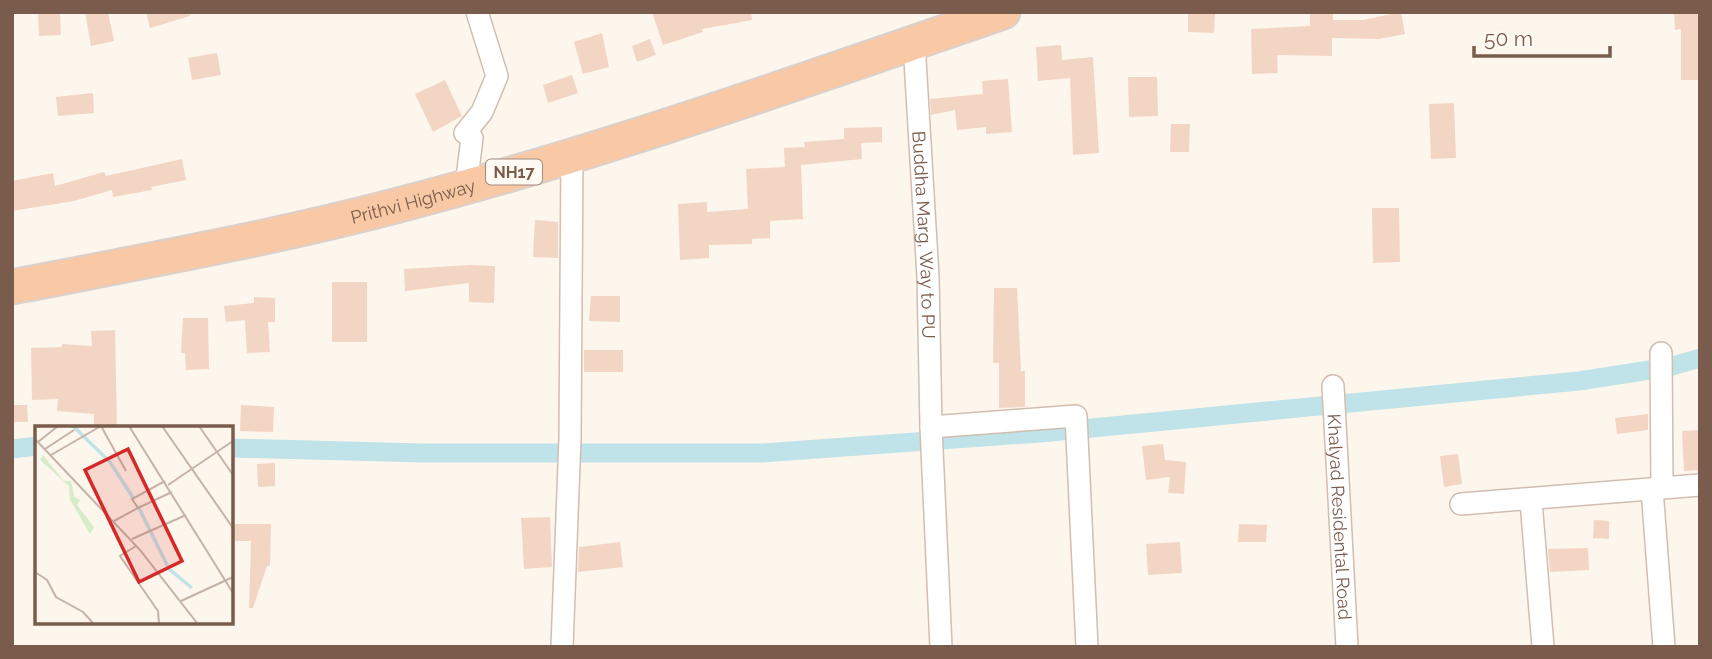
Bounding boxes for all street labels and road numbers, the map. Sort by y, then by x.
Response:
street label: Buddha Marg, Way to PU [909,130,940,339]
road number: NH17 [486,160,542,184]
street label: Prithvi Highway [348,174,478,227]
street label: Khalyad Residental Road [1324,413,1356,620]

